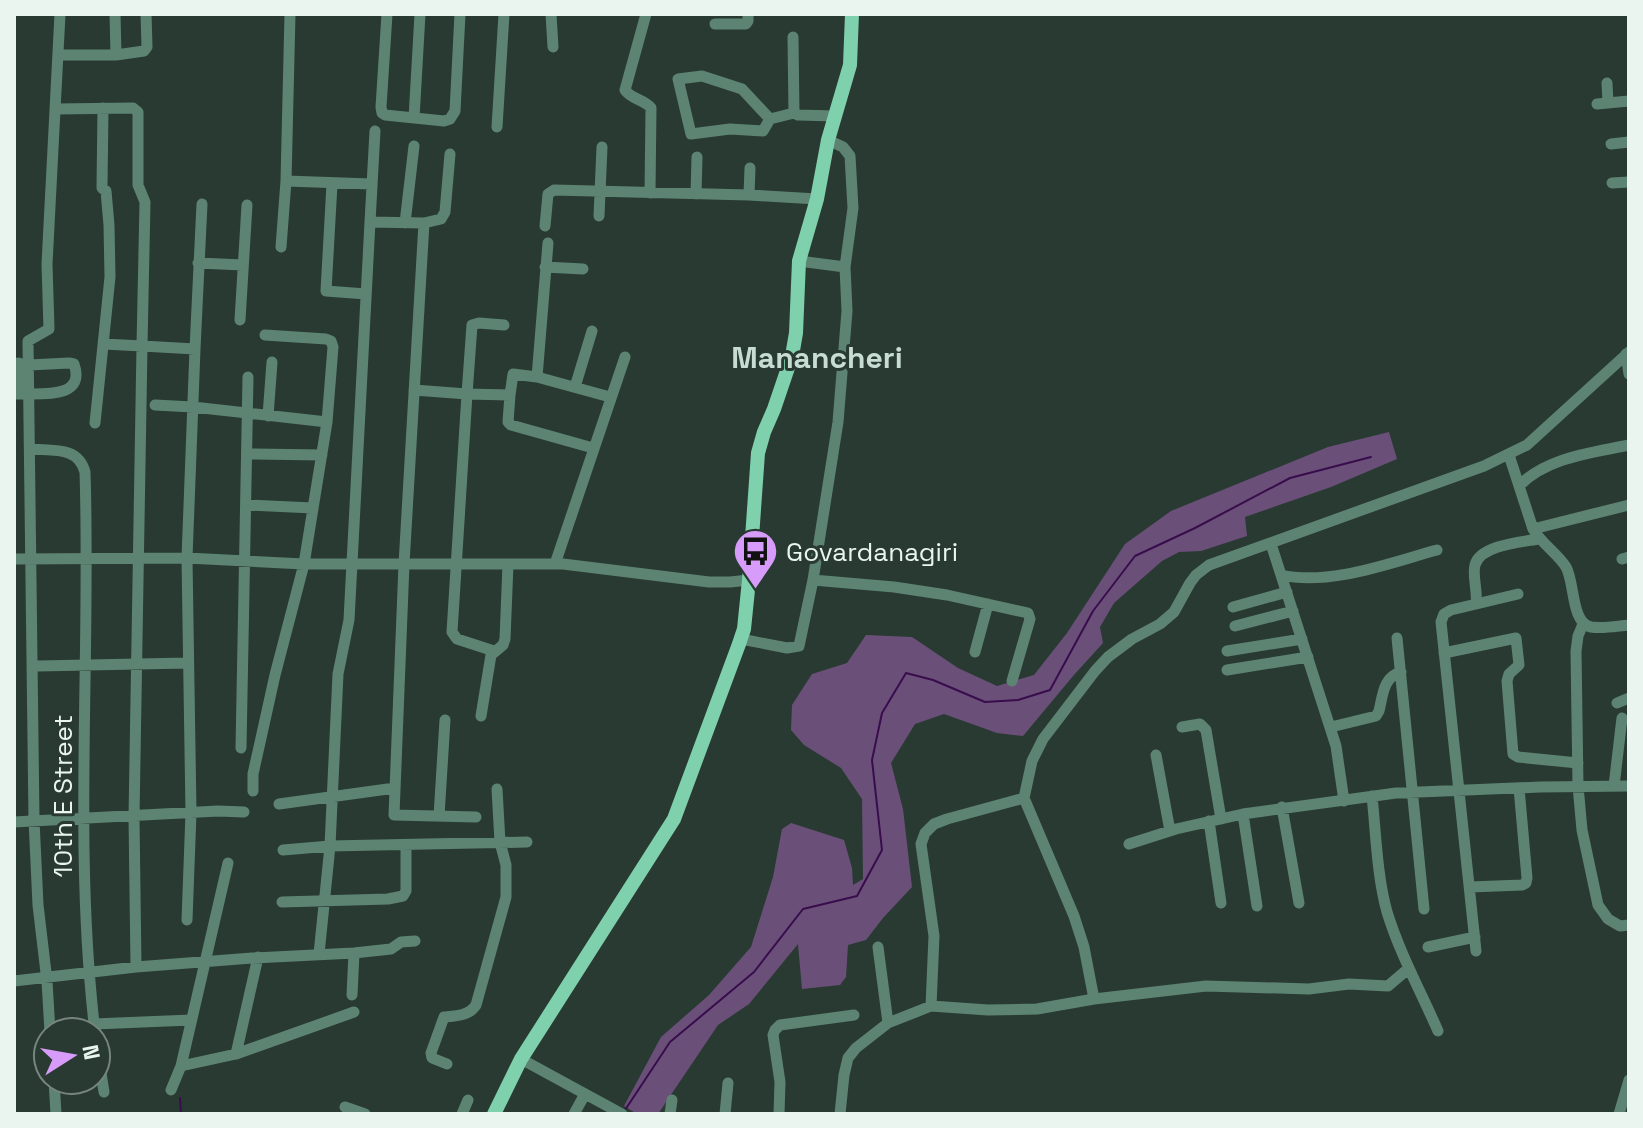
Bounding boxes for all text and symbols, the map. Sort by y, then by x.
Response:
district label: Manancheri [731,338,903,377]
bus stop icon: Govardanagiri [731,528,779,591]
place label: Govardanagiri [786,535,958,569]
street label: 10th E Street [46,715,80,877]
north arrow [32,1016,112,1096]
text: N [76,1042,107,1062]

